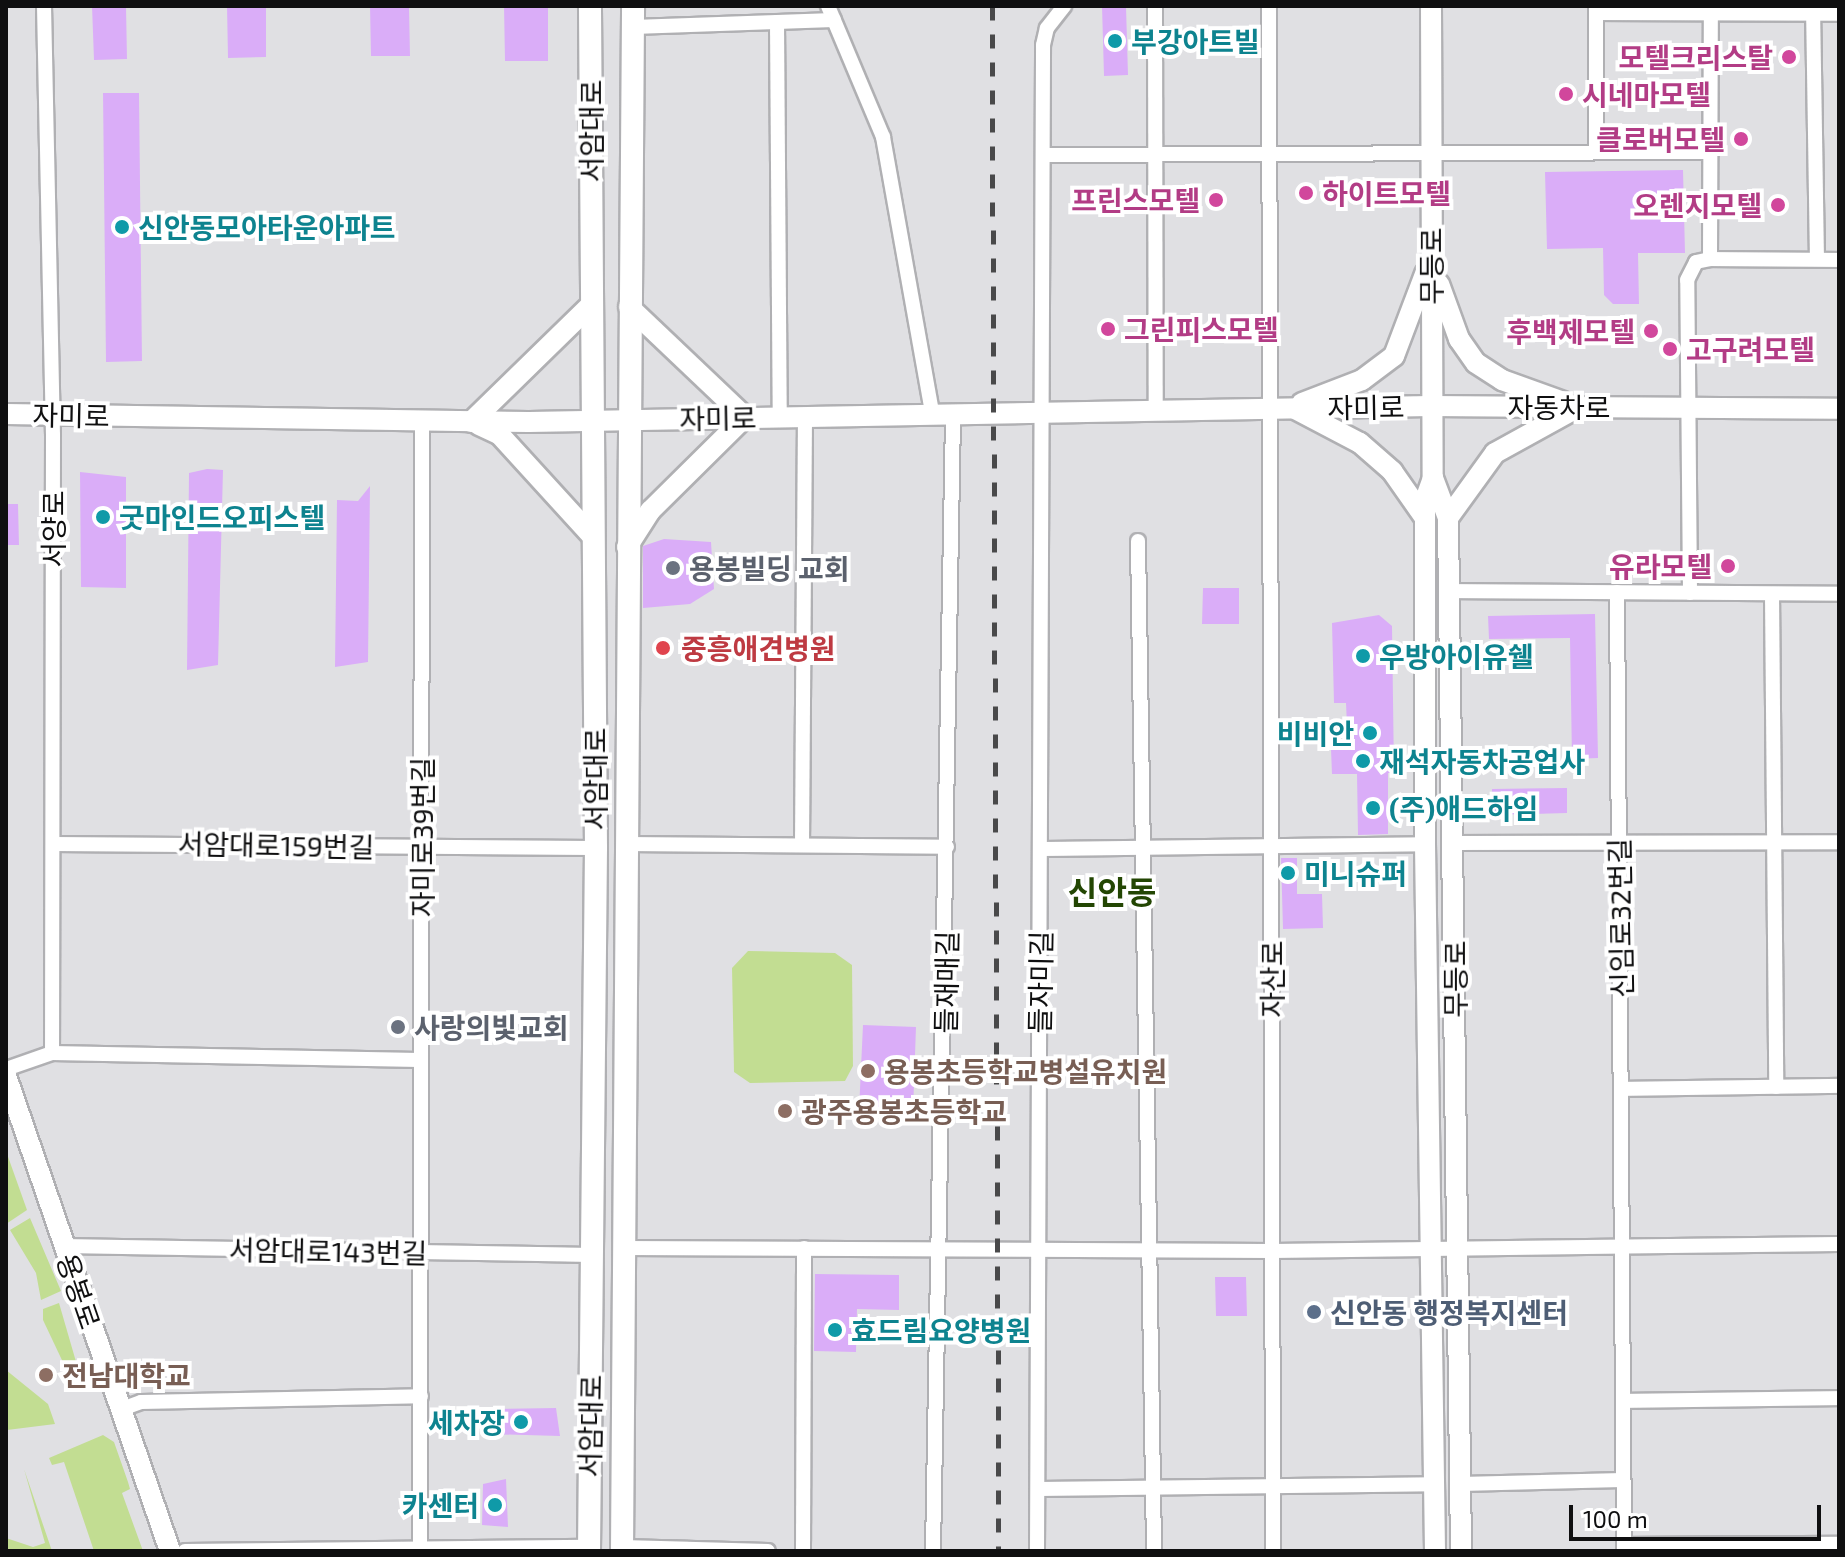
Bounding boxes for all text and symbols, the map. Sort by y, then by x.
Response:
place label: 부강아트빌 [1131,24,1260,58]
marker: 부강아트빌 [1106,32,1124,50]
place label: 모텔크리스탈 [1618,40,1773,74]
marker: 모텔크리스탈 [1780,48,1798,66]
place label: 시네마모텔 [1582,77,1711,111]
street label: 서암대로 [574,79,608,183]
marker: 시네마모텔 [1557,85,1575,103]
place label: 클로버모텔 [1596,122,1725,156]
marker: 클로버모텔 [1732,130,1750,148]
place label: 하이트모텔 [1322,176,1451,210]
place label: 프린스모텔 [1071,183,1200,217]
marker: 하이트모텔 [1297,184,1315,202]
place label: 오렌지모텔 [1633,188,1762,222]
marker: 프린스모텔 [1207,191,1225,209]
marker: 오렌지모텔 [1769,196,1787,214]
place label: 신안동모아타운아파트 [138,210,396,244]
marker: 신안동모아타운아파트 [113,218,131,236]
street label: 무등로 [1414,227,1448,305]
place label: 그린피스모텔 [1124,312,1279,346]
place label: 후백제모텔 [1506,314,1635,348]
marker: 그린피스모텔 [1099,320,1117,338]
marker: 후백제모텔 [1642,322,1660,340]
place label: 고구려모텔 [1686,332,1815,366]
marker: 고구려모텔 [1661,340,1679,358]
street label: 자미로 [1327,390,1405,424]
street label: 자동차로 [1507,390,1611,424]
street label: 자미로 [32,398,110,432]
street label: 자미로 [679,401,757,435]
street label: 서양로 [36,490,70,568]
place label: 굿마인드오피스텔 [119,500,325,534]
marker: 굿마인드오피스텔 [94,508,112,526]
place label: 유라모텔 [1609,549,1712,583]
place label: 용봉빌딩 교회 [689,551,850,585]
marker: 유라모텔 [1719,557,1737,575]
marker: 용봉빌딩 교회 [664,559,682,577]
place label: 중흥애견병원 [681,631,836,665]
marker: 중흥애견병원 [652,637,674,659]
place label: 우방아이유쉘 [1379,639,1534,673]
marker: 우방아이유쉘 [1354,647,1372,665]
place label: 비비안 [1277,716,1354,750]
marker: 비비안 [1361,724,1379,742]
street label: 서암대로 [578,727,612,831]
place label: 재석자동차공업사 [1379,744,1585,778]
marker: 재석자동차공업사 [1354,752,1372,770]
street label: 자미로39번길 [405,757,439,917]
place label: (주)애드하임 [1389,791,1538,825]
marker: (주)애드하임 [1364,799,1382,817]
street label: 서암대로159번길 [177,826,375,864]
street label: 신임로32번길 [1602,838,1638,998]
place label: 미니슈퍼 [1304,856,1407,890]
marker: 미니슈퍼 [1279,864,1297,882]
district label: 신안동 [1068,872,1156,910]
street label: 들재매길 [928,930,964,1034]
street label: 들자미길 [1022,930,1058,1034]
street label: 자산로 [1255,940,1289,1018]
street label: 무등로 [1438,940,1472,1018]
place label: 사랑의빛교회 [414,1010,569,1044]
marker: 사랑의빛교회 [389,1018,407,1036]
place label: 용봉초등학교병설유치원 [884,1054,1167,1088]
marker: 용봉초등학교병설유치원 [859,1062,877,1080]
place label: 광주용봉초등학교 [801,1094,1007,1128]
marker: 광주용봉초등학교 [776,1102,794,1120]
street label: 서암대로143번길 [228,1232,428,1270]
street label: 용봉로 [51,1249,107,1333]
place label: 신안동 행정복지센터 [1330,1295,1568,1329]
marker: 신안동 행정복지센터 [1305,1303,1323,1321]
place label: 효드림요양병원 [851,1313,1031,1347]
marker: 효드림요양병원 [826,1321,844,1339]
place label: 전남대학교 [62,1358,191,1392]
marker: 전남대학교 [37,1366,55,1384]
street label: 서암대로 [572,1374,608,1478]
place label: 세차장 [428,1405,505,1439]
marker: 세차장 [512,1413,530,1431]
place label: 카센터 [402,1488,479,1522]
scale bar [1573,1489,1825,1539]
marker: 카센터 [486,1496,504,1514]
text: 100 m [1583,1504,1648,1533]

